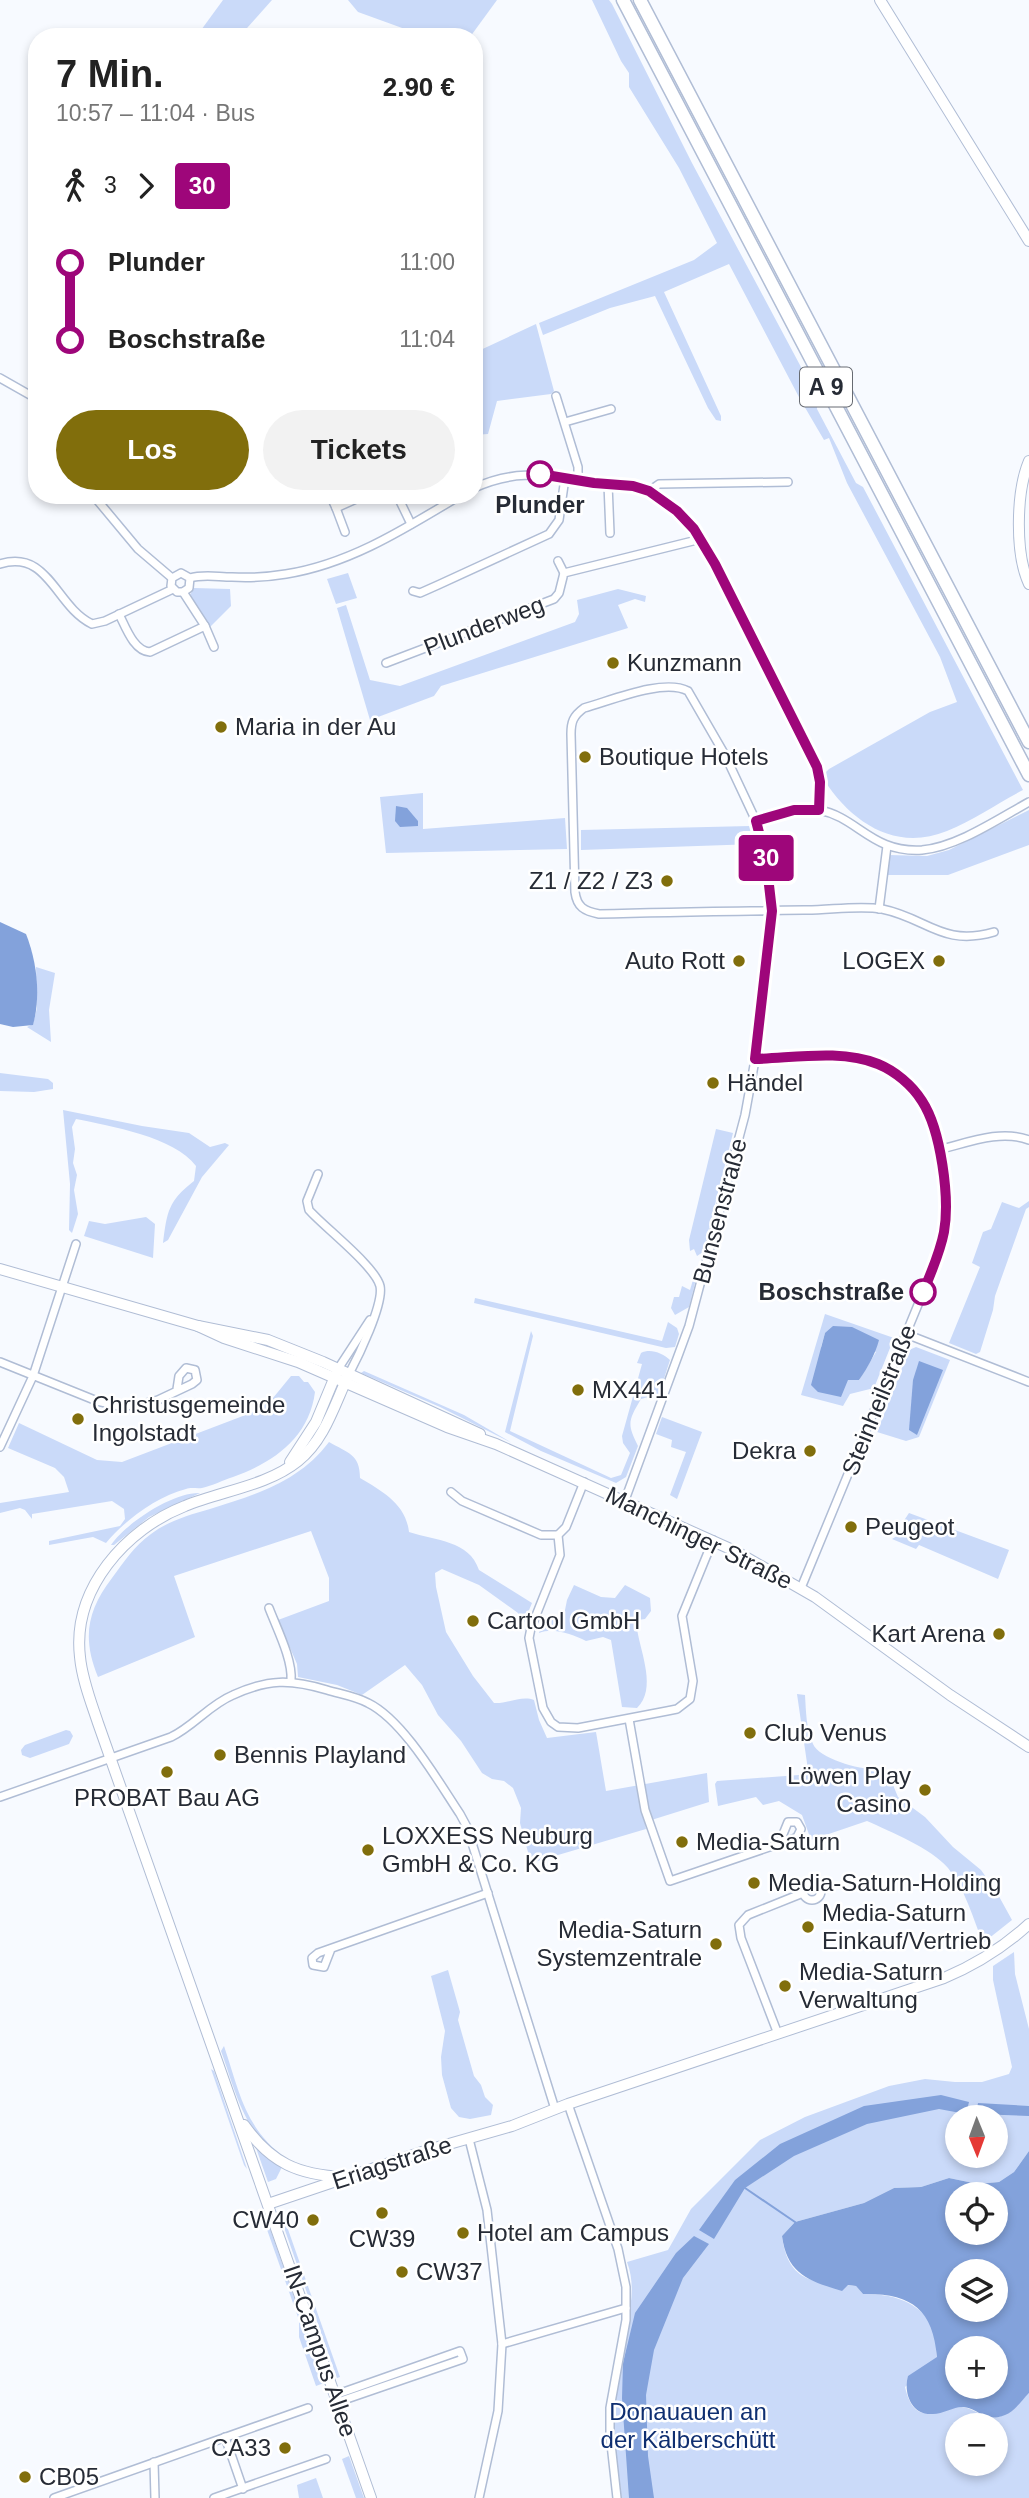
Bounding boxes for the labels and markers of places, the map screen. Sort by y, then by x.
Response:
marker: Plunder [527,461,553,487]
place label: Plunder [495,491,585,518]
place label: Kunzmann [627,649,742,676]
marker: Kunzmann [605,655,621,671]
place label: Maria in der Au [235,713,396,740]
marker: Maria in der Au [213,719,229,735]
place label: Boutique Hotels [599,743,768,770]
marker: Boutique Hotels [577,749,593,765]
place label: Z1 / Z2 / Z3 [529,867,653,894]
marker: Z1 / Z2 / Z3 [659,873,675,889]
place label: Auto Rott [625,947,725,974]
place label: LOGEX [842,947,925,974]
marker: Auto Rott [731,953,747,969]
marker: LOGEX [931,953,947,969]
place label: Händel [727,1069,803,1096]
marker: Händel [705,1075,721,1091]
place label: Boschstraße [759,1278,904,1305]
marker: Boschstraße [910,1279,936,1305]
place label: MX441 [592,1376,668,1403]
marker: MX441 [570,1382,586,1398]
place label: Christusgemeinde Ingolstadt [92,1391,285,1446]
marker: Christusgemeinde Ingolstadt [70,1411,86,1427]
place label: Dekra [732,1437,797,1464]
marker: Dekra [802,1443,818,1459]
place label: Peugeot [865,1513,955,1540]
marker: Peugeot [843,1519,859,1535]
place label: Cartool GmbH [487,1607,640,1634]
marker: Cartool GmbH [465,1613,481,1629]
place label: Kart Arena [872,1620,986,1647]
marker: Kart Arena [991,1626,1007,1642]
place label: Club Venus [764,1719,887,1746]
marker: Club Venus [742,1725,758,1741]
place label: Bennis Playland [234,1741,406,1768]
marker: Bennis Playland [212,1747,228,1763]
place label: Löwen Play Casino [787,1762,911,1817]
marker: PROBAT Bau AG [159,1764,175,1780]
marker: Löwen Play Casino [917,1782,933,1798]
place label: PROBAT Bau AG [74,1784,260,1811]
place label: LOXXESS Neuburg GmbH & Co. KG [382,1822,593,1877]
place label: Media-Saturn [696,1828,840,1855]
marker: Media-Saturn [674,1834,690,1850]
marker: LOXXESS Neuburg GmbH & Co. KG [360,1842,376,1858]
place label: Media-Saturn-Holding [768,1869,1001,1896]
marker: Media-Saturn-Holding [746,1875,762,1891]
place label: Media-Saturn Einkauf/Vertrieb [822,1899,991,1954]
place label: Media-Saturn Systemzentrale [537,1916,702,1971]
marker: Media-Saturn Einkauf/Vertrieb [800,1919,816,1935]
marker: Media-Saturn Systemzentrale [708,1936,724,1952]
place label: Media-Saturn Verwaltung [799,1958,943,2013]
marker: Media-Saturn Verwaltung [777,1978,793,1994]
marker: CW39 [374,2205,390,2221]
place label: CW40 [232,2206,299,2233]
marker: CW40 [305,2212,321,2228]
place label: Hotel am Campus [477,2219,669,2246]
place label: CW39 [349,2225,415,2252]
marker: Hotel am Campus [455,2225,471,2241]
place label: CW37 [416,2258,483,2285]
marker: CW37 [394,2264,410,2280]
place label: CA33 [211,2434,271,2461]
marker: CA33 [277,2440,293,2456]
place label: CB05 [39,2463,99,2490]
marker: CB05 [17,2469,33,2485]

